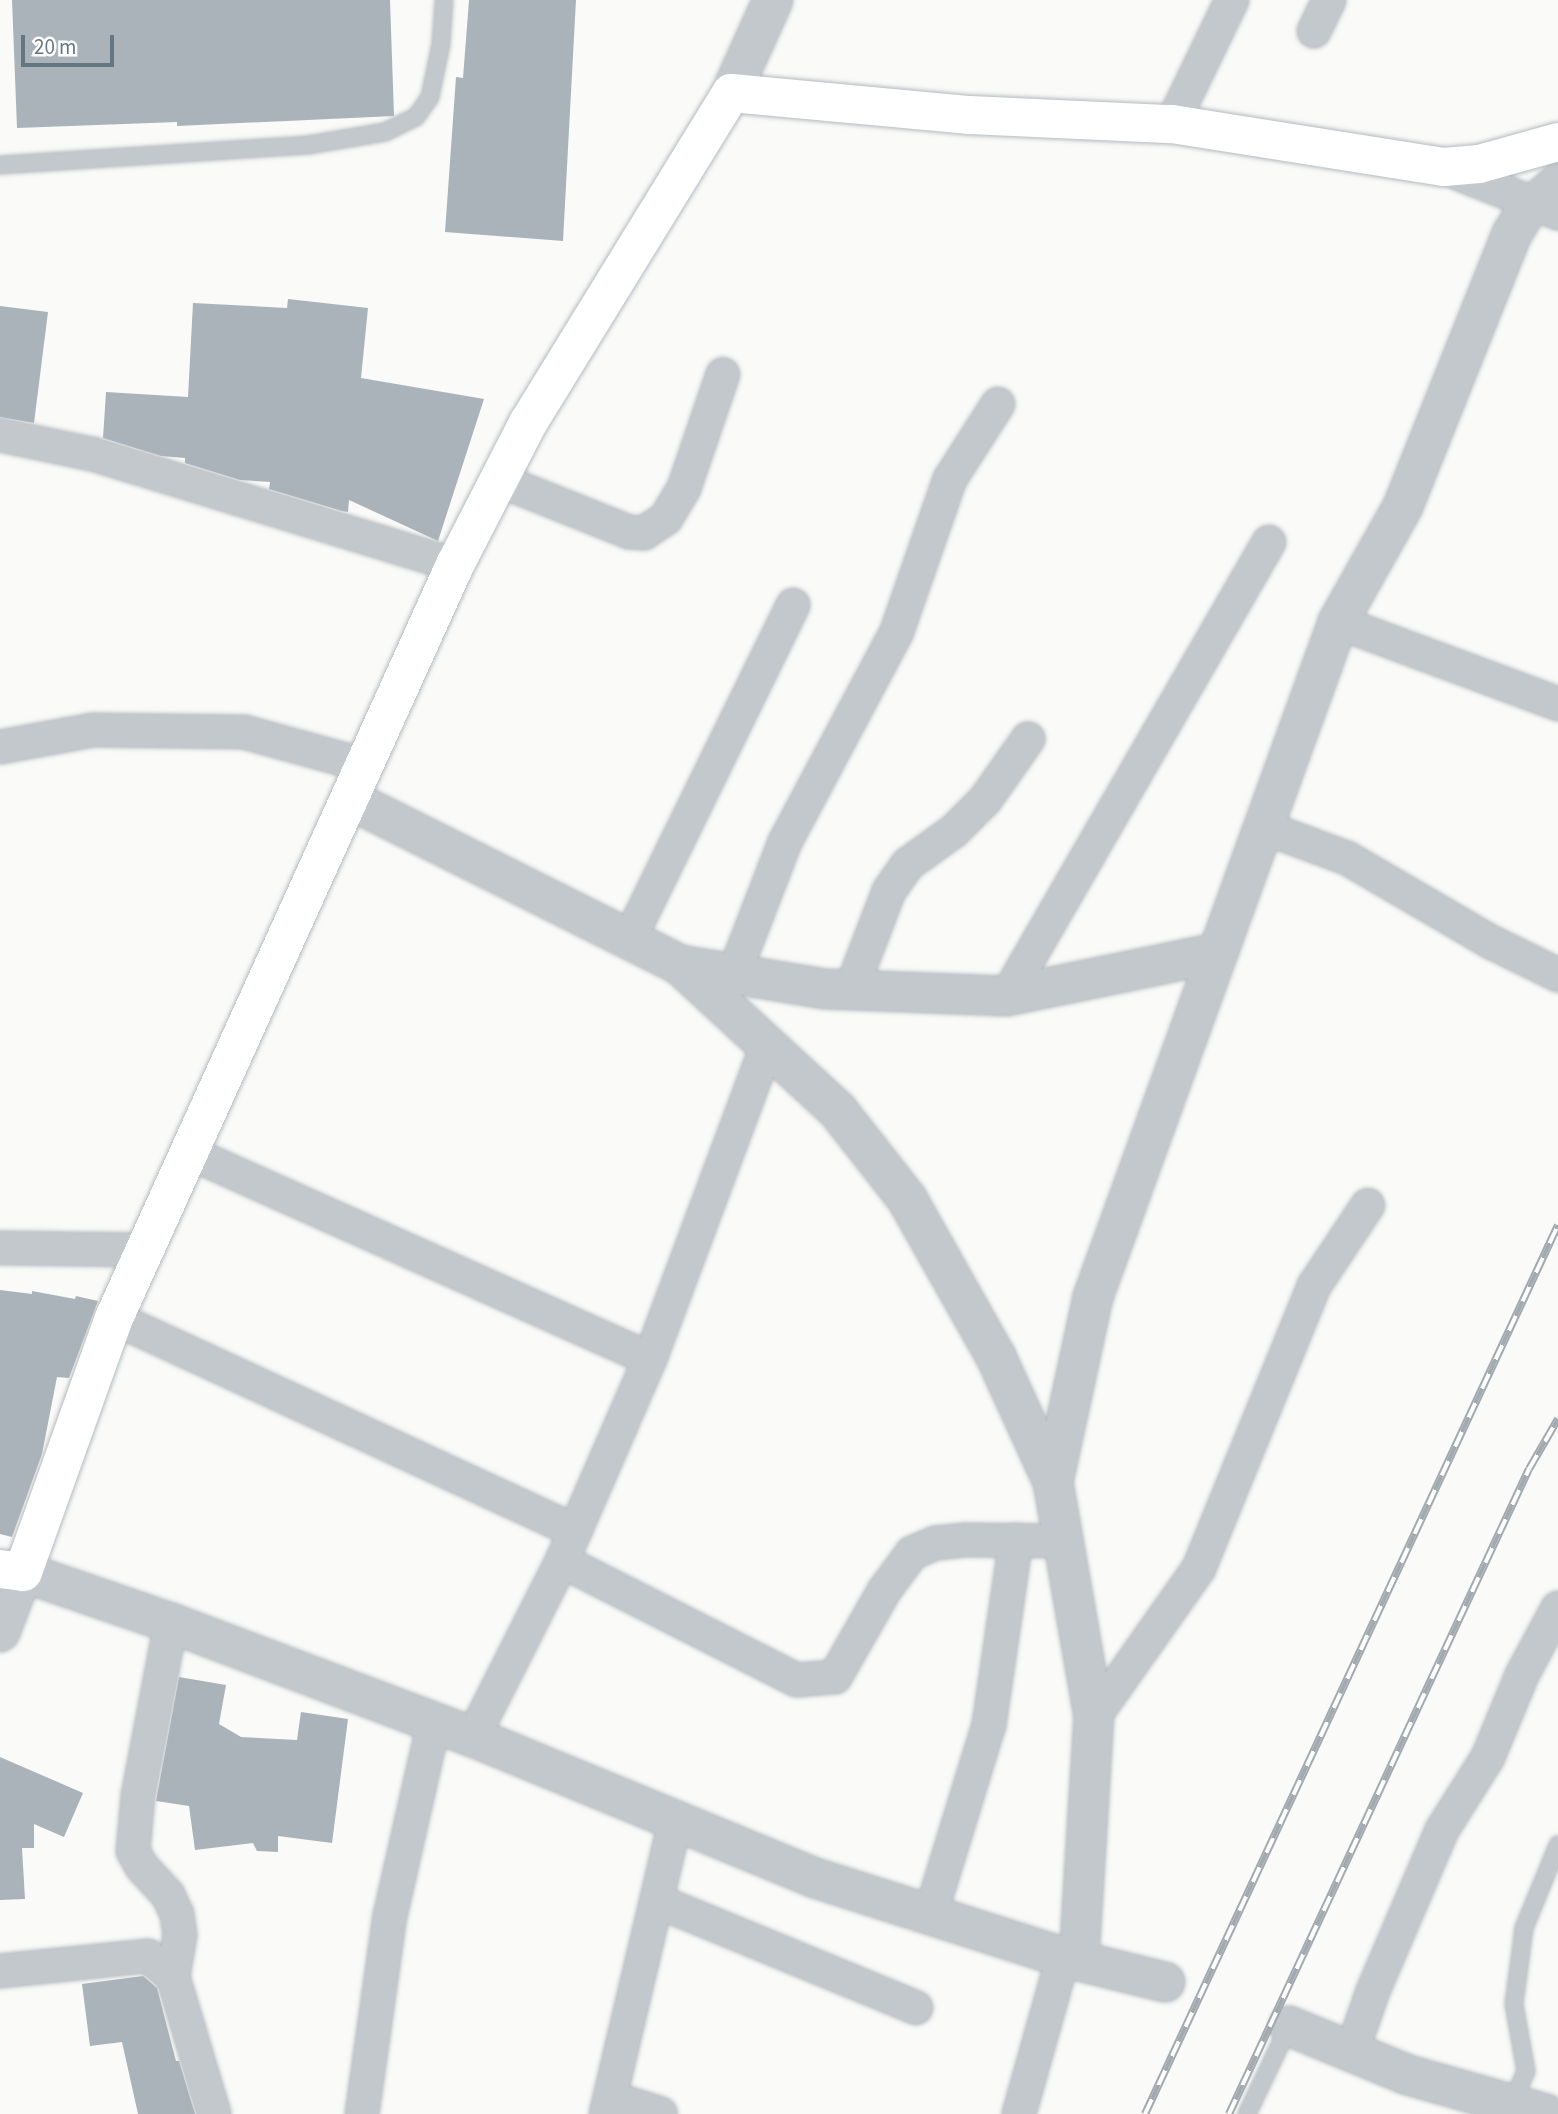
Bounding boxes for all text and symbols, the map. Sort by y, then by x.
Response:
scale bar [24,21,117,65]
text: 20 m [34,32,76,62]

